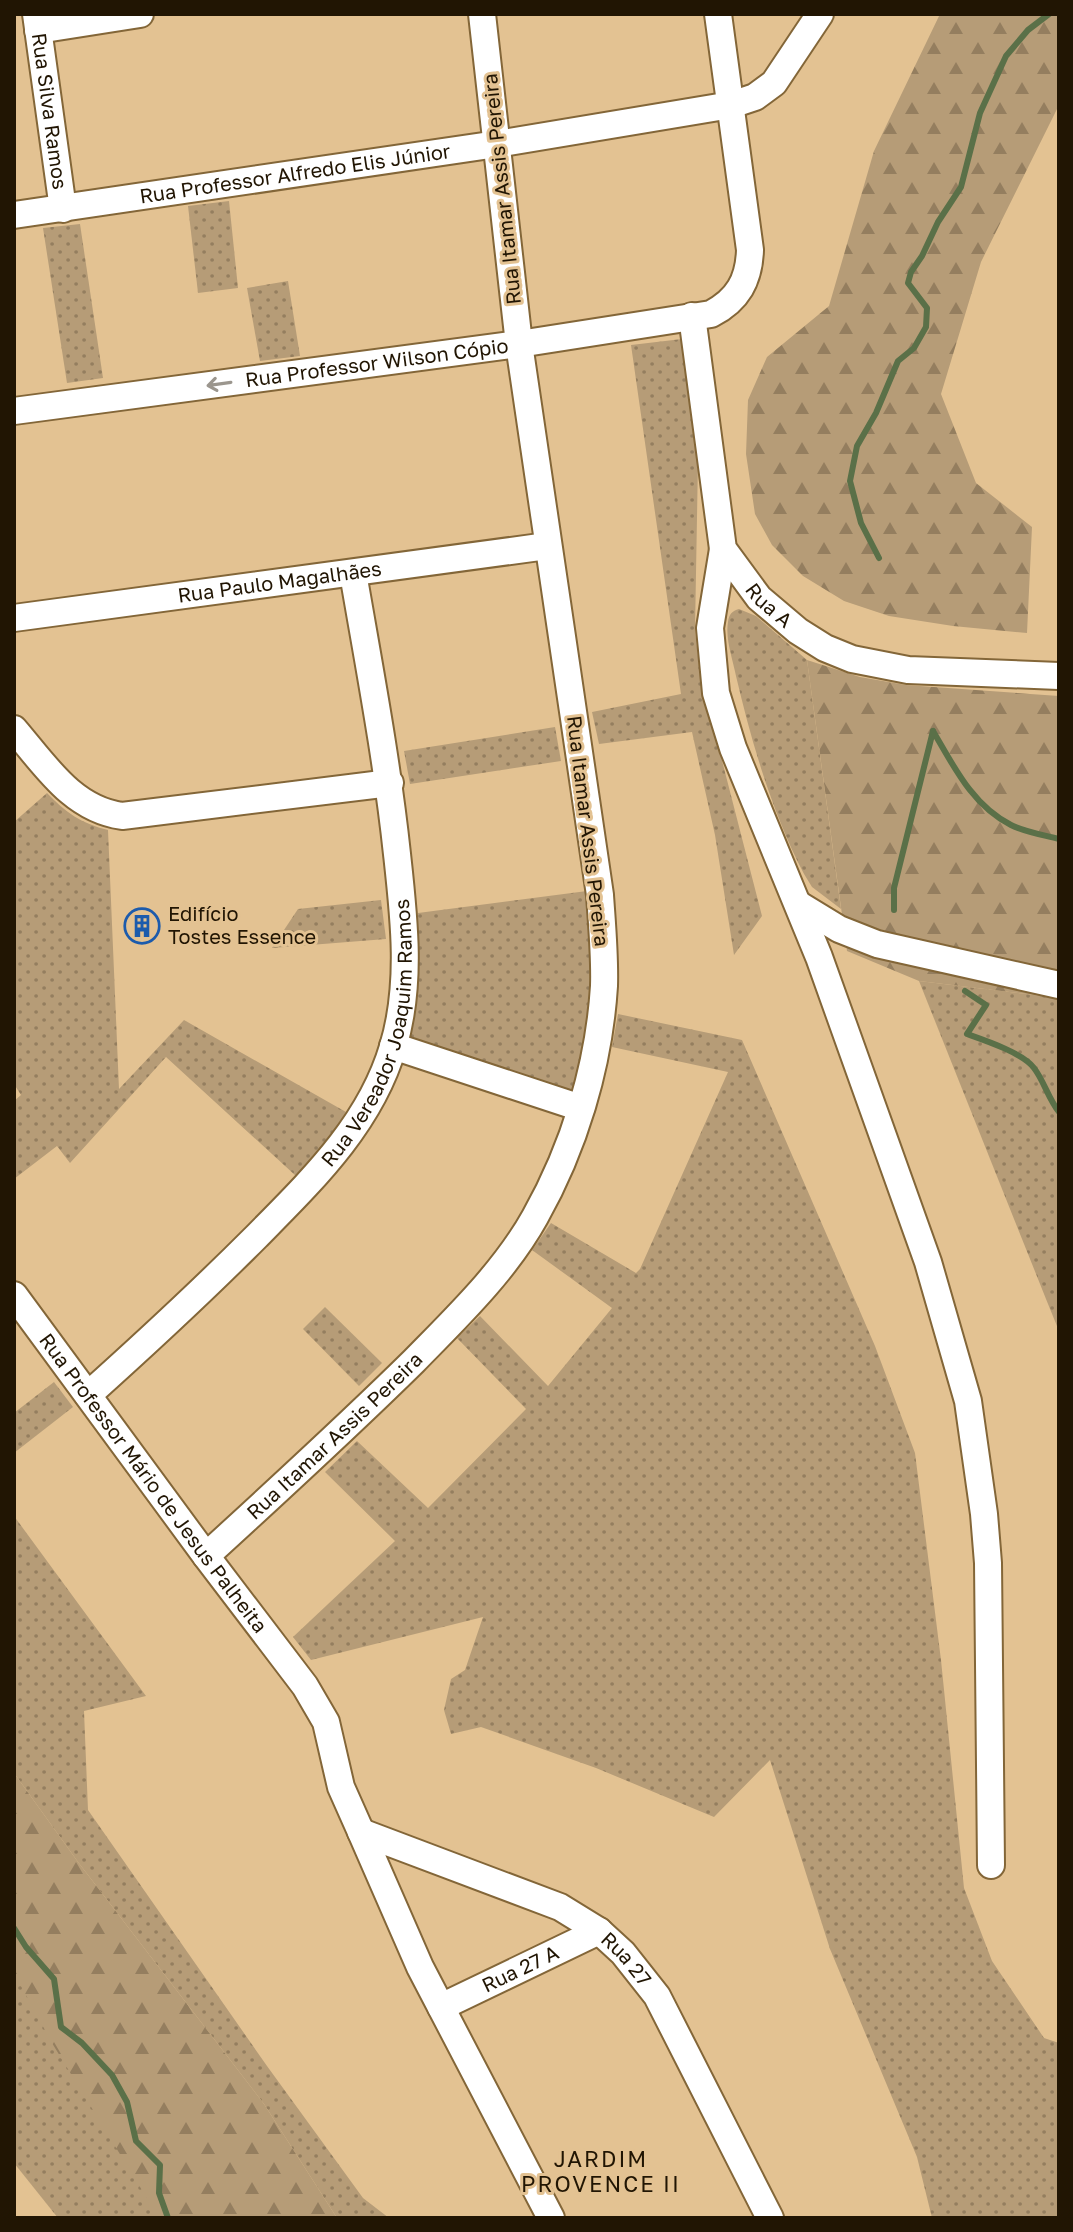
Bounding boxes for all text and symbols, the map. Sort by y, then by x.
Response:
street label: Rua Silva Ramos [28,31,73,191]
street label: Rua Itamar Assis Pereira [477,72,525,306]
street label: Rua Professor Alfredo Elis Júnior [138,138,452,207]
street label: Rua Professor Wilson Cópio [244,333,510,391]
one-way arrow [207,377,232,392]
street label: Rua Paulo Magalhães [176,555,383,607]
street label: Rua A [741,578,798,632]
street label: Rua Itamar Assis Pereira [563,714,615,948]
street label: Rua Vereador Joaquim Ramos [315,898,416,1171]
place label: Edifício Tostes Essence [168,901,316,948]
building icon: Edifício Tostes Essence [123,907,161,945]
street label: Rua Professor Mário de Jesus Palheita [35,1328,273,1637]
street label: Rua Itamar Assis Pereira [241,1347,427,1524]
street label: Rua 27 [597,1926,657,1990]
street label: Rua 27 A [478,1939,562,1997]
district label: JARDIM PROVENCE II [521,2145,681,2197]

